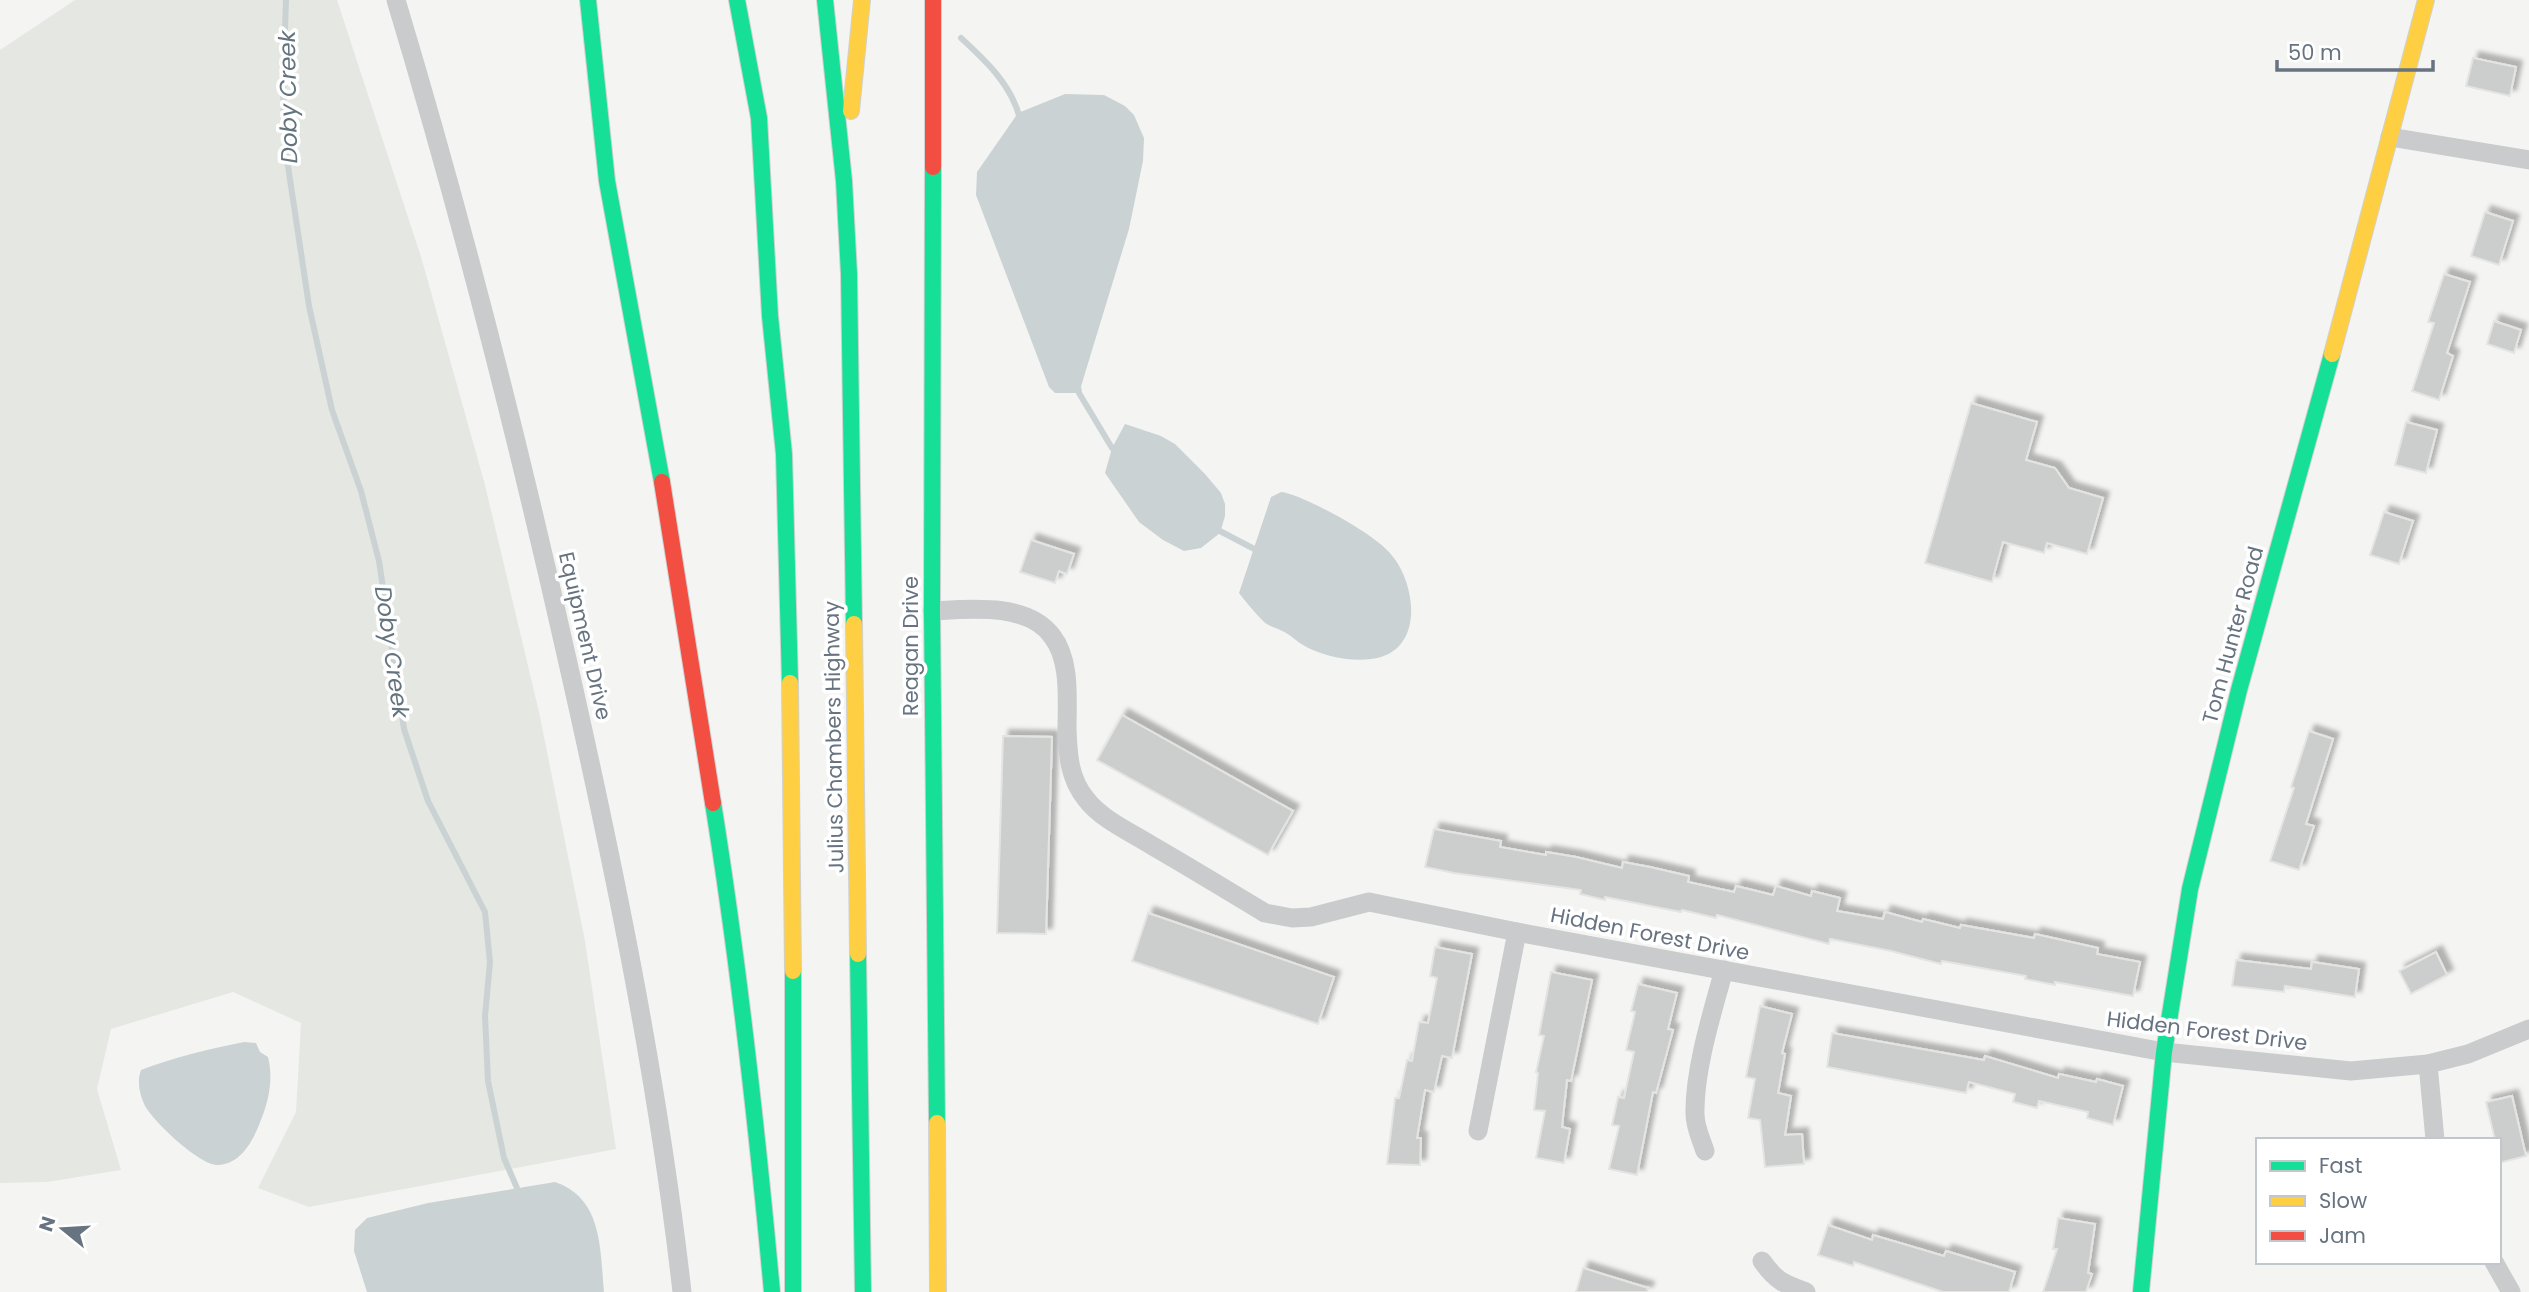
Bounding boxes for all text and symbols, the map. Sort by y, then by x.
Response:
scale bar [2277,28,2433,72]
water label: Doby Creek [271,29,305,164]
text: 50 m [2288,38,2342,67]
street label: Tom Hunter Road [2195,543,2270,727]
street label: Equipment Drive [552,549,619,723]
street label: Reagan Drive [896,576,925,716]
water label: Doby Creek [367,584,417,721]
street label: Julius Chambers Highway [817,600,850,874]
street label: Hidden Forest Drive [1548,900,1752,967]
street label: Hidden Forest Drive [2105,1004,2309,1057]
legend [2256,1138,2501,1264]
text: Fast [2319,1151,2362,1180]
text: Slow [2319,1186,2367,1215]
north arrow [28,1194,98,1264]
text: N [32,1213,62,1235]
text: Jam [2319,1221,2366,1250]

